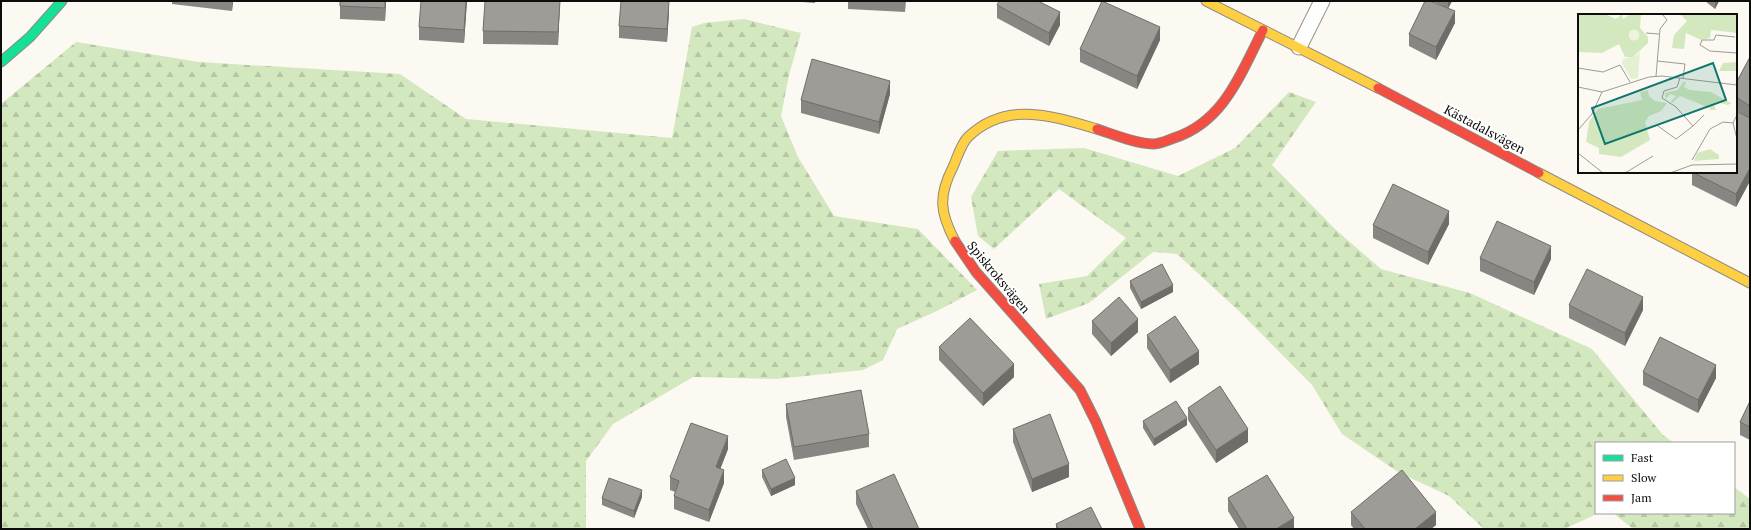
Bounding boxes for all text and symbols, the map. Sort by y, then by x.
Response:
inset map [1578,14,1737,173]
street label: Kästadalsvägen [1441,100,1529,158]
street label: Spiskroksvägen [963,237,1035,317]
legend [1595,442,1735,514]
text: Fast [1631,450,1654,465]
text: Slow [1631,470,1657,485]
text: Jam [1631,490,1652,505]

